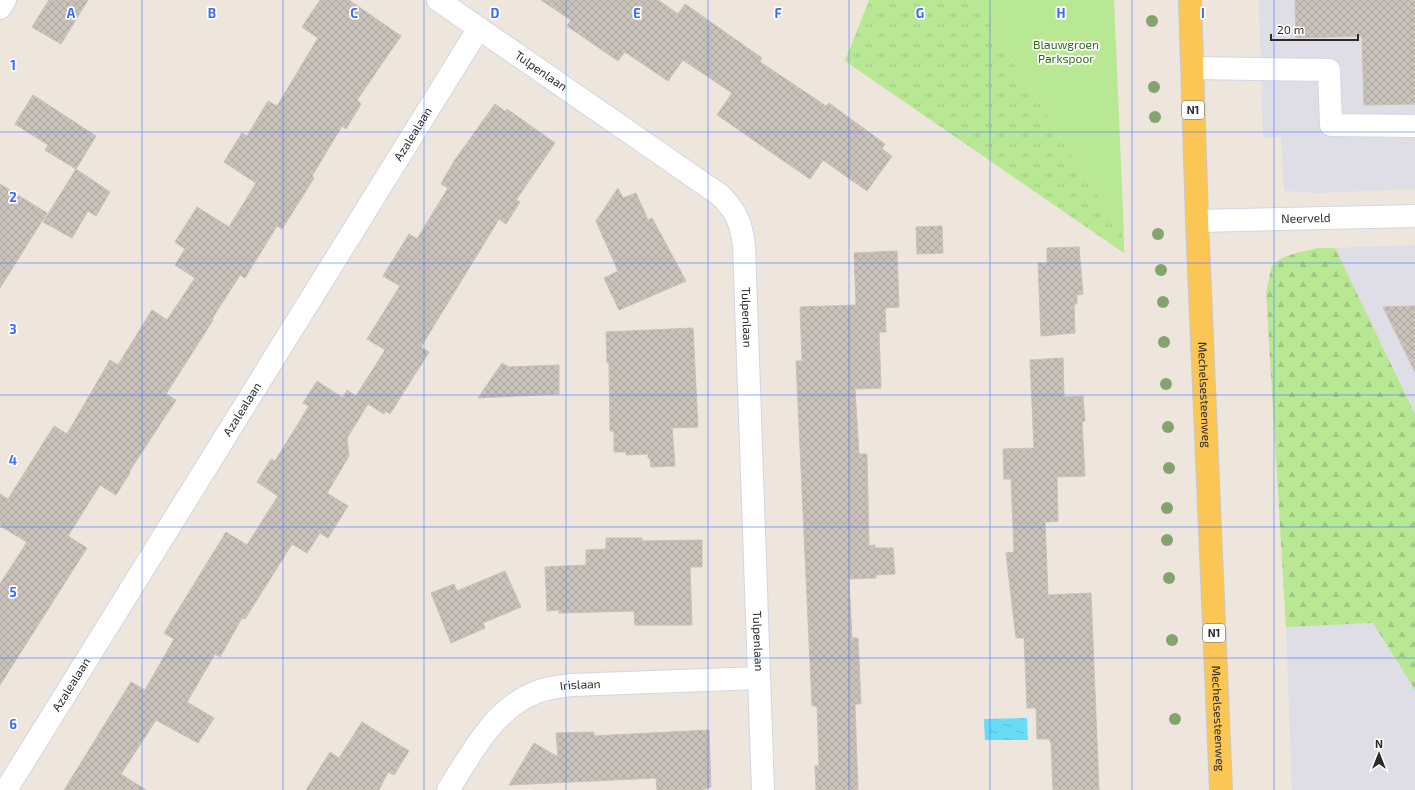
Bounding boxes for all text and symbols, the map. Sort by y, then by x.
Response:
text: A [67,5,76,21]
text: B [208,5,216,21]
text: C [350,5,358,21]
text: D [491,5,500,21]
text: E [633,5,641,21]
text: F [774,5,782,21]
text: G [916,5,924,21]
text: H [1057,5,1066,21]
text: I [1201,5,1205,21]
scale bar [1271,16,1358,42]
text: 20 m [1277,22,1304,36]
park label: Blauwgroen Parkspoor [1033,37,1099,65]
street label: Tulpenlaan [513,47,570,93]
text: 1 [10,57,16,73]
road number: N1 [1182,101,1204,119]
street label: Azalealaan [390,104,434,163]
text: 2 [9,189,17,205]
street label: Neerveld [1281,210,1331,225]
street label: Tulpenlaan [739,287,756,348]
text: 3 [9,321,17,337]
street label: Mechelsesteenweg [1196,341,1215,448]
street label: Azalealaan [220,379,263,438]
text: 4 [9,452,17,468]
text: 5 [9,584,17,600]
street label: Tulpenlaan [751,611,767,672]
road number: N1 [1203,624,1225,642]
street label: Azalealaan [49,655,92,714]
street label: Mechelsesteenweg [1210,665,1228,772]
street label: Irislaan [559,676,601,692]
text: 6 [9,716,17,732]
north arrow [1359,734,1399,774]
text: N [1375,737,1383,750]

